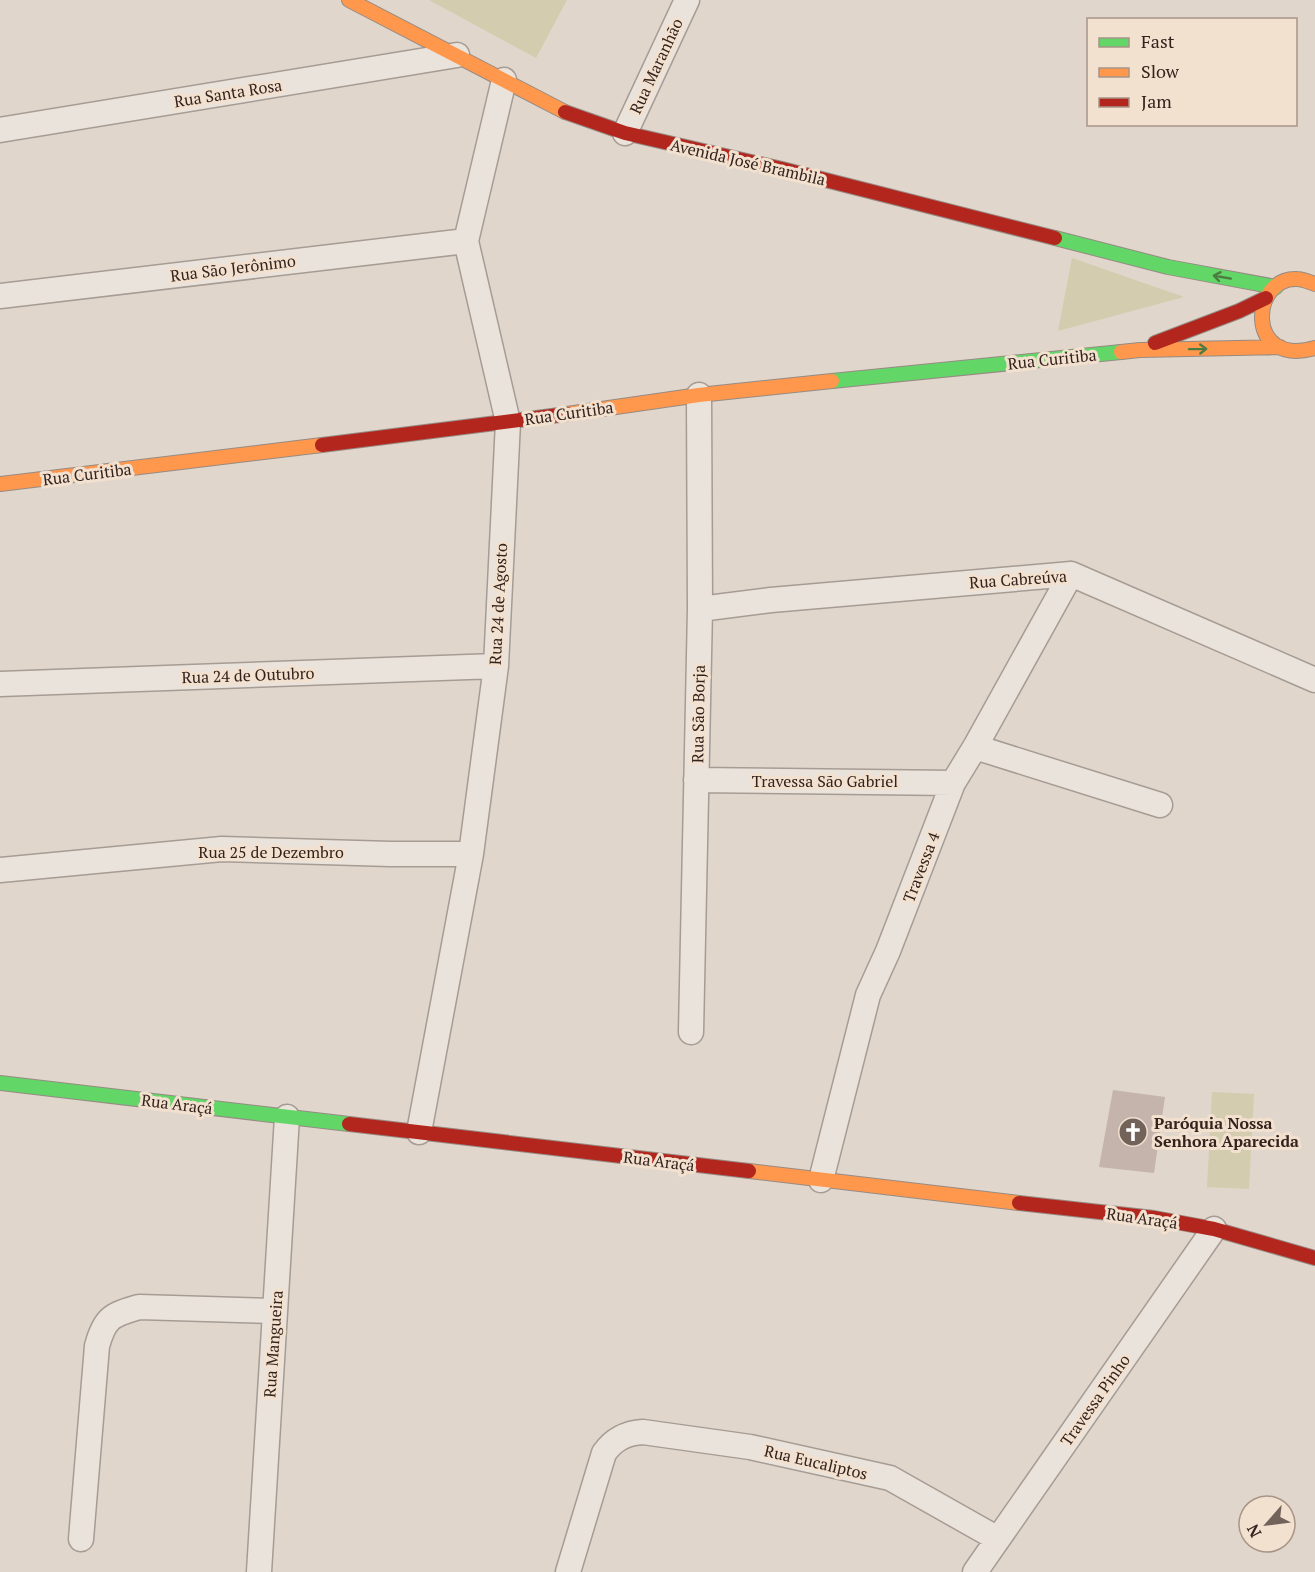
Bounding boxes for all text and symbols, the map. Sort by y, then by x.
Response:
street label: Rua Maranhão [624,14,688,117]
legend [1087,18,1297,126]
text: Fast [1141,29,1175,53]
text: Slow [1141,59,1180,83]
street label: Rua Santa Rosa [172,74,284,112]
text: Jam [1141,89,1172,113]
street label: Avenida José Brambila [668,133,828,191]
street label: Rua São Jerônimo [169,249,297,287]
one-way arrow [1213,271,1232,282]
street label: Rua Curitiba [1006,343,1098,375]
one-way arrow [1188,343,1208,355]
street label: Rua Curitiba [523,396,615,430]
street label: Rua Curitiba [41,458,133,490]
street label: Rua 24 de Agosto [484,542,512,666]
street label: Rua Cabreúva [968,565,1068,593]
street label: Rua 24 de Outubro [181,662,315,688]
street label: Rua São Borja [686,665,710,763]
street label: Travessa São Gabriel [752,770,898,792]
street label: Travessa 4 [897,828,945,905]
street label: Rua 25 de Dezembro [198,841,344,863]
street label: Rua Araçá [140,1089,214,1119]
place label: Paróquia Nossa Senhora Aparecida [1154,1112,1299,1152]
church icon: Paróquia Nossa Senhora Aparecida [1117,1116,1149,1148]
street label: Rua Araçá [622,1146,696,1176]
street label: Rua Araçá [1105,1202,1179,1234]
street label: Rua Mangueira [258,1290,288,1398]
street label: Travessa Pinho [1055,1350,1135,1450]
street label: Rua Eucaliptos [762,1439,870,1485]
north arrow [1237,1494,1297,1554]
text: N [1241,1521,1266,1542]

